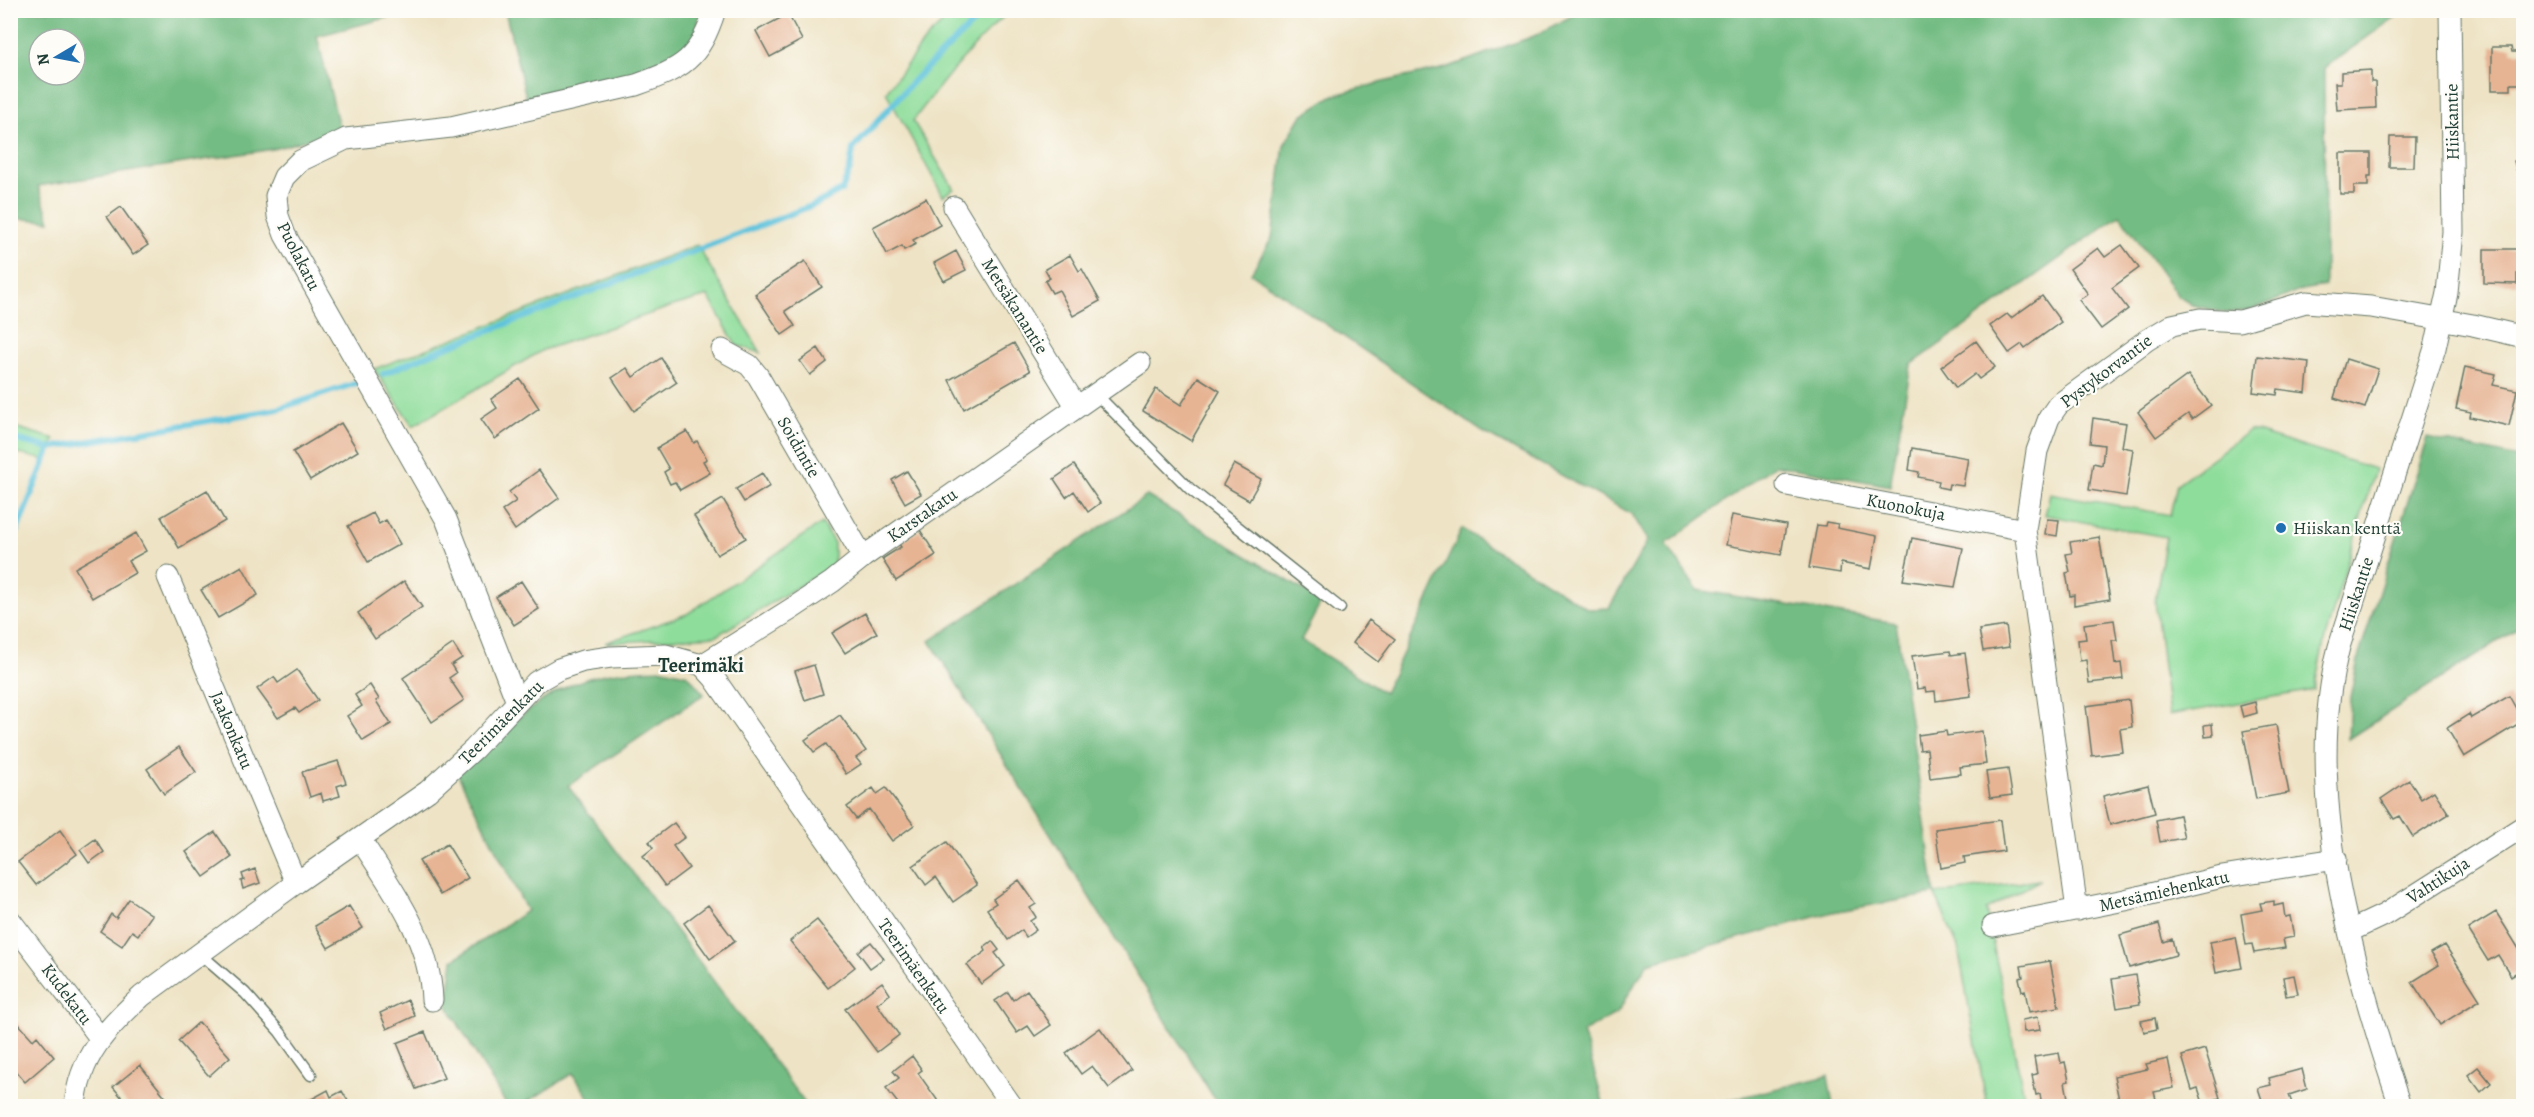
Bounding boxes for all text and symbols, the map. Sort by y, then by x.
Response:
north arrow [27,27,87,87]
text: N [31,51,55,67]
street label: Hiiskantie [2439,83,2465,161]
street label: Puolakatu [271,218,327,295]
street label: Metsäkanantie [976,254,1054,358]
street label: Pystykorvantie [2055,329,2157,413]
street label: Soidintie [772,412,826,482]
street label: Karstakatu [882,482,962,548]
street label: Kuonokuja [1864,488,1948,527]
place label: Hiiskan kenttä [2293,516,2402,540]
marker: Hiiskan kenttä [2274,521,2288,535]
street label: Hiiskantie [2333,554,2379,634]
district label: Teerimäki [658,652,744,679]
street label: Teerimäenkatu [453,674,549,770]
street label: Jaakonkatu [205,687,259,773]
street label: Vahtikuja [2401,851,2474,910]
street label: Metsämiehenkatu [2097,864,2232,918]
street label: Teerimäenkatu [872,914,956,1018]
street label: Kudekatu [36,958,98,1030]

